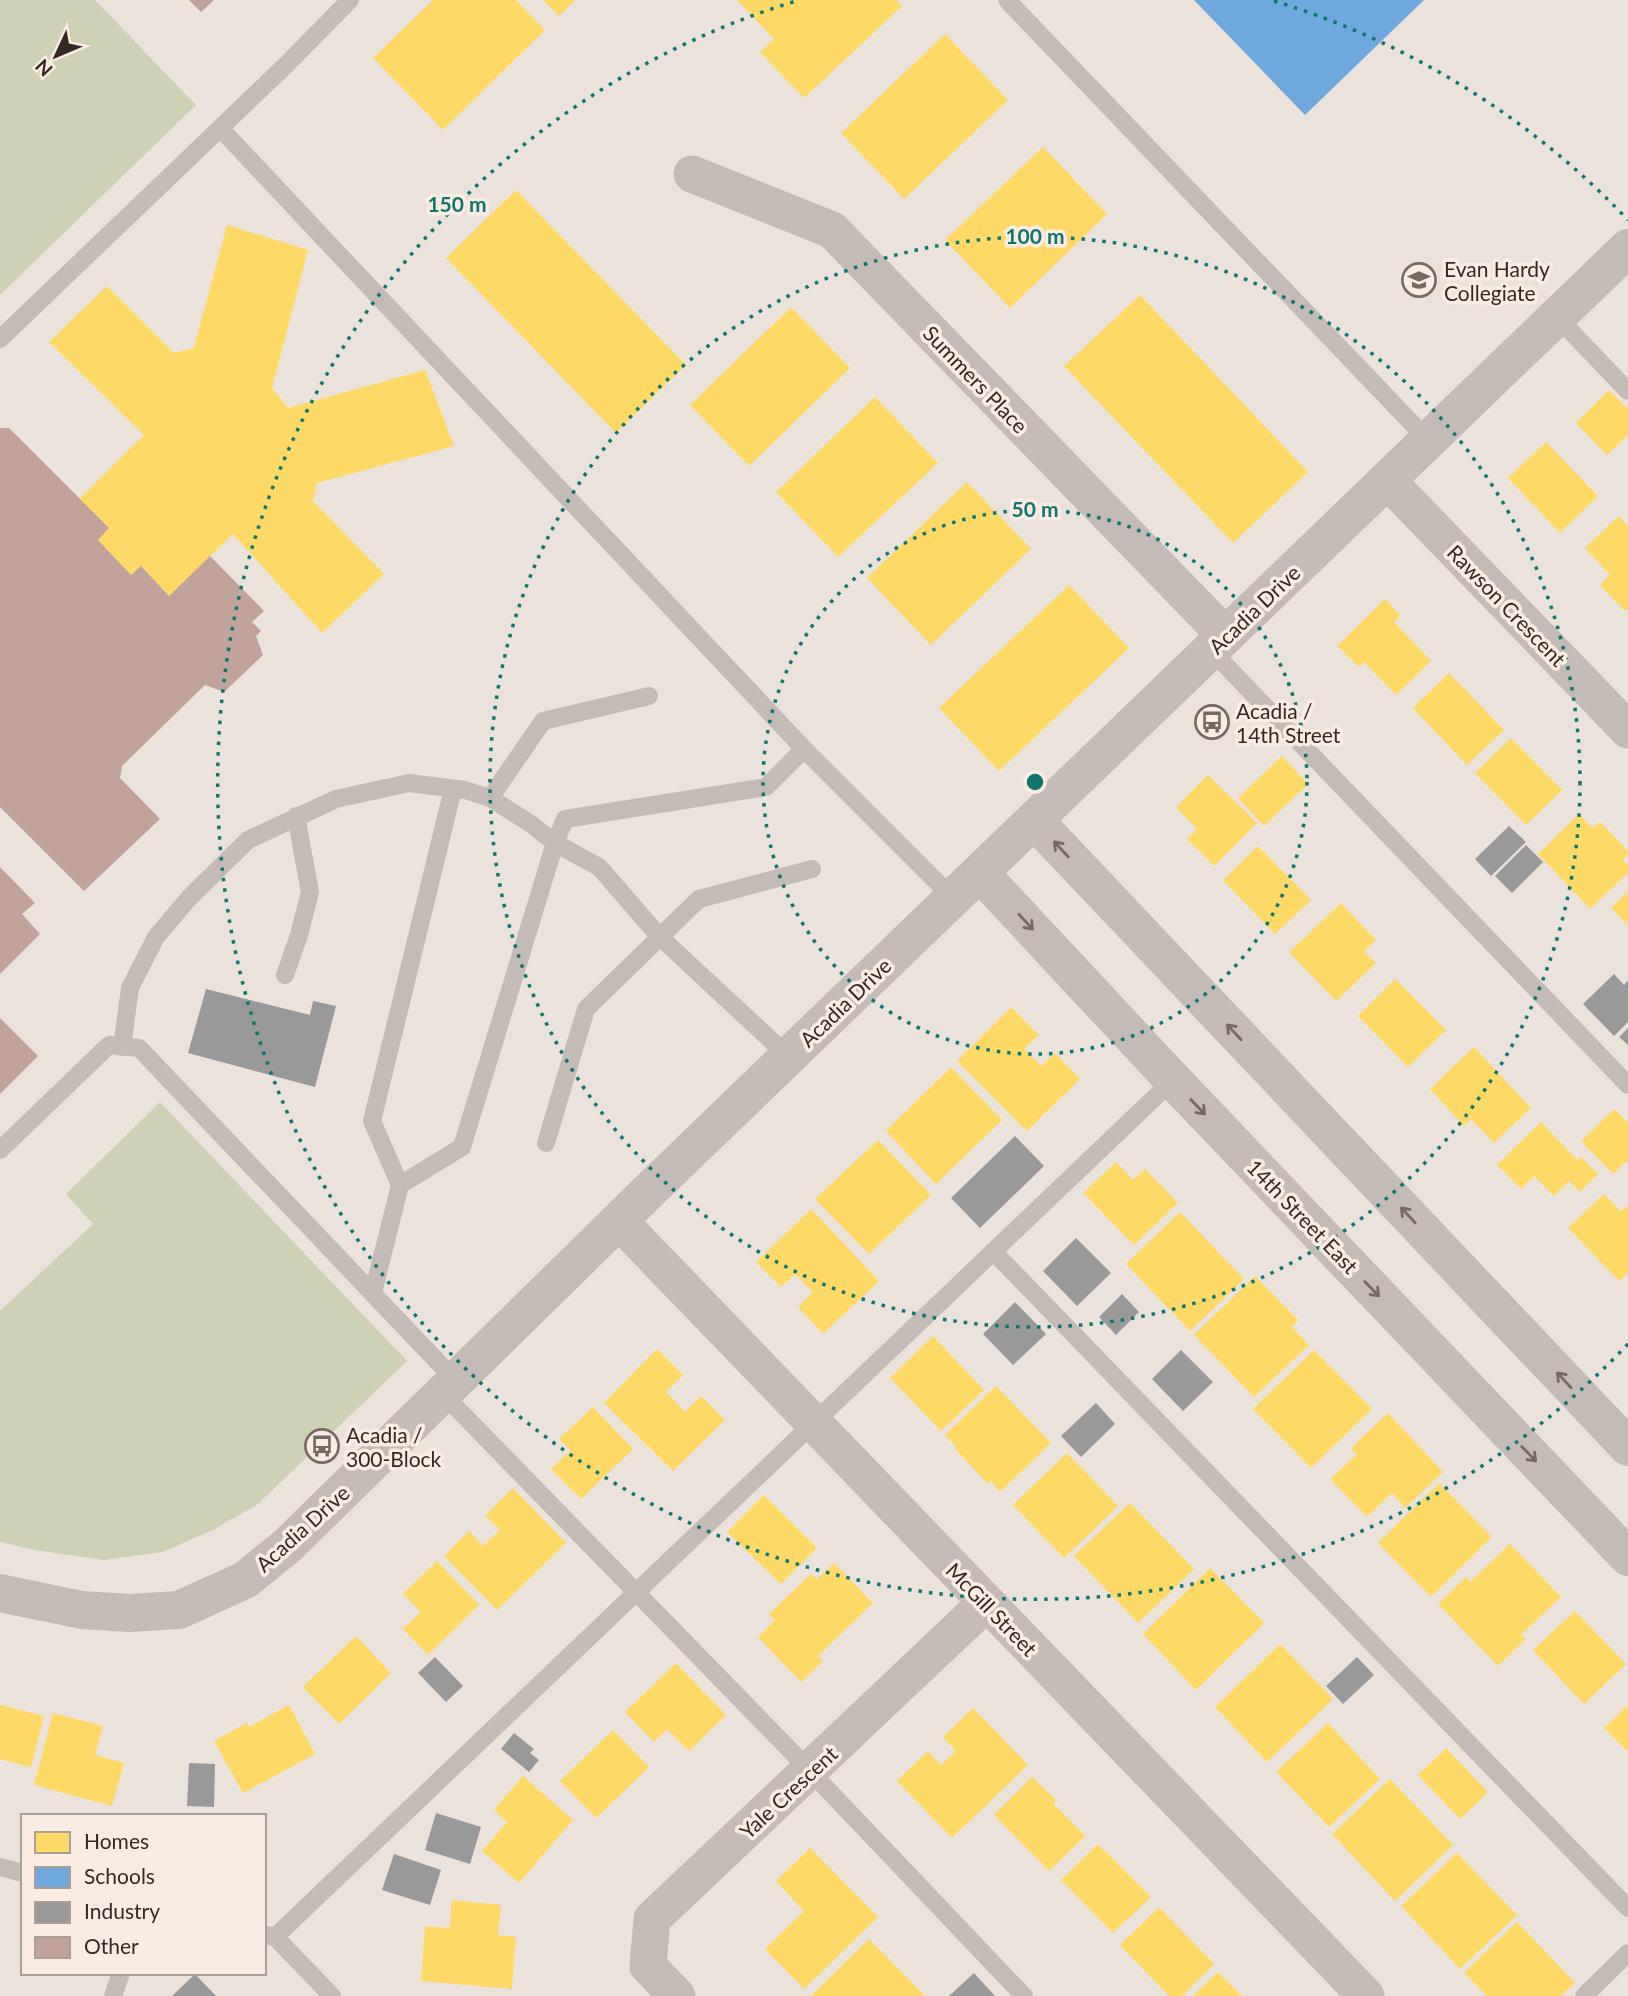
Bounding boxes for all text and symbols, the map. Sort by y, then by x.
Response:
north arrow [21,21,91,91]
text: N [30,55,57,81]
text: 150 m [427,191,487,216]
text: 100 m [1005,223,1065,248]
place label: Evan Hardy Collegiate [1444,256,1550,305]
school or university icon: Evan Hardy Collegiate [1400,261,1438,299]
street label: Summers Place [919,320,1033,438]
text: 50 m [1011,496,1059,521]
street label: Rawson Crescent [1443,539,1572,671]
street label: Acadia Drive [1203,559,1305,659]
place label: Acadia / 14th Street [1236,698,1341,747]
bus stop icon: Acadia / 14th Street [1193,703,1231,741]
centre of rings [1023,770,1047,794]
one-way arrow [1052,841,1069,858]
one-way arrow [1018,913,1035,930]
street label: Acadia Drive [794,952,896,1052]
one-way arrow [1226,1024,1243,1041]
one-way arrow [1190,1098,1207,1115]
street label: 14th Street East [1242,1154,1364,1279]
one-way arrow [1399,1207,1416,1224]
one-way arrow [1364,1280,1381,1297]
one-way arrow [1556,1372,1573,1389]
place label: Acadia / 300-Block [346,1422,442,1471]
bus stop icon: Acadia / 300-Block [303,1427,341,1465]
one-way arrow [1521,1445,1538,1462]
street label: Acadia Drive [250,1480,354,1576]
street label: McGill Street [941,1557,1043,1661]
street label: Yale Crescent [734,1740,842,1843]
legend [21,1814,266,1975]
text: Homes [84,1828,149,1853]
text: Schools [84,1863,155,1888]
text: Industry [84,1898,160,1923]
text: Other [84,1933,139,1958]

